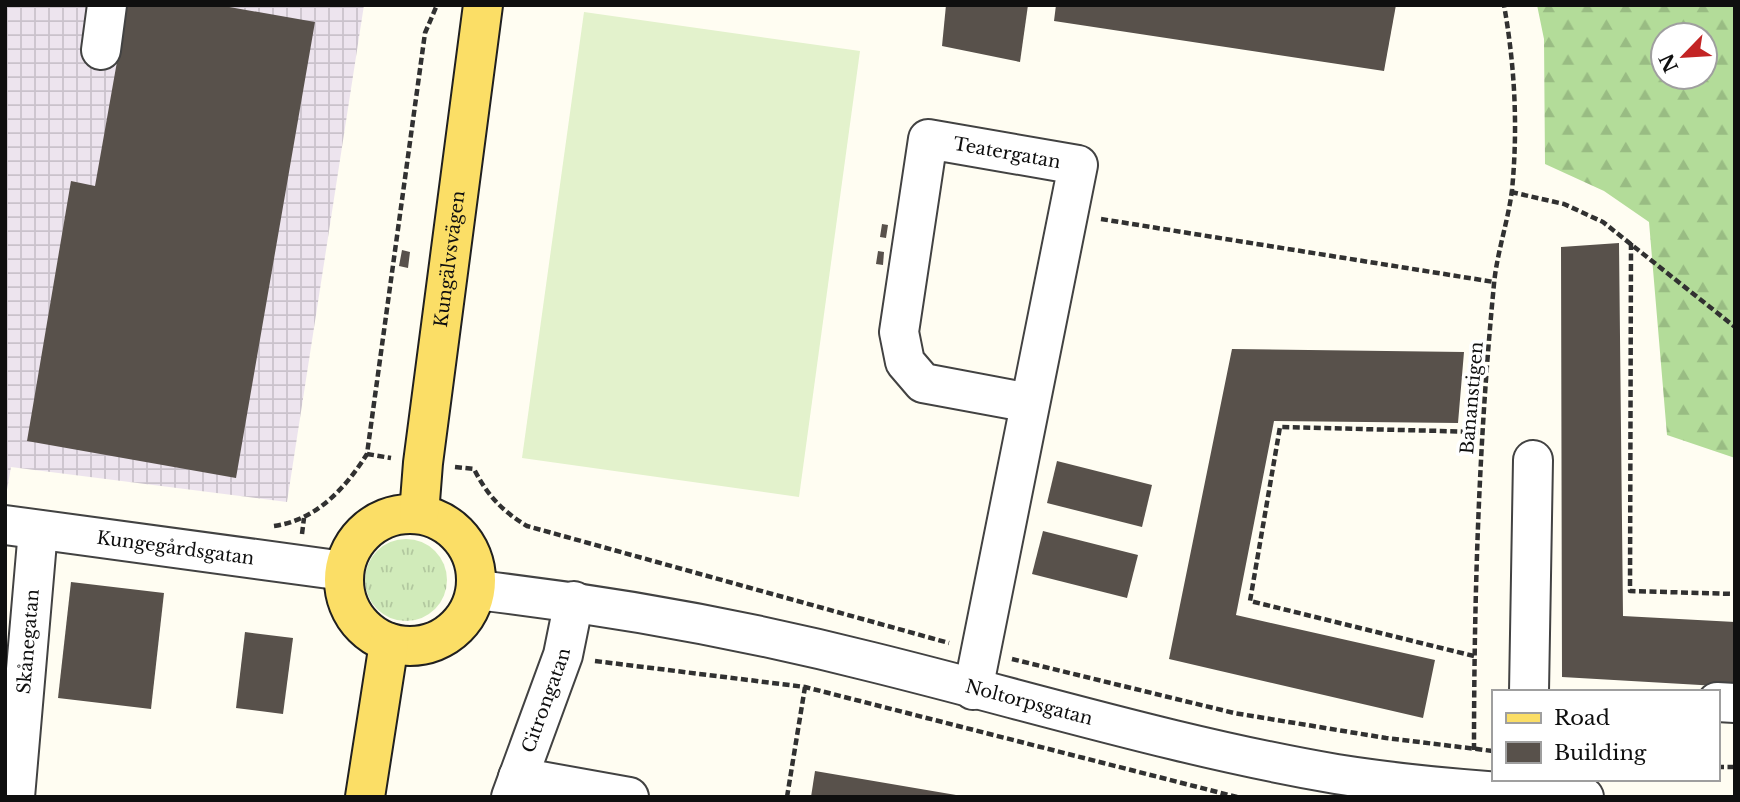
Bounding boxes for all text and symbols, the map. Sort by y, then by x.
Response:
north arrow [1649,21,1719,91]
text: N [1655,50,1683,76]
street label: Teatergatan [952,133,1062,173]
street label: Kungälvsvägen [430,189,470,329]
street label: Bananstigen [1456,341,1488,455]
street label: Kungegårdsgatan [95,527,256,570]
street label: Skånegatan [13,588,44,695]
street label: Citrongatan [517,646,575,756]
street label: Noltorpsgatan [963,675,1095,730]
legend [1492,690,1719,781]
text: Road [1554,705,1610,731]
text: Building [1554,740,1647,766]

